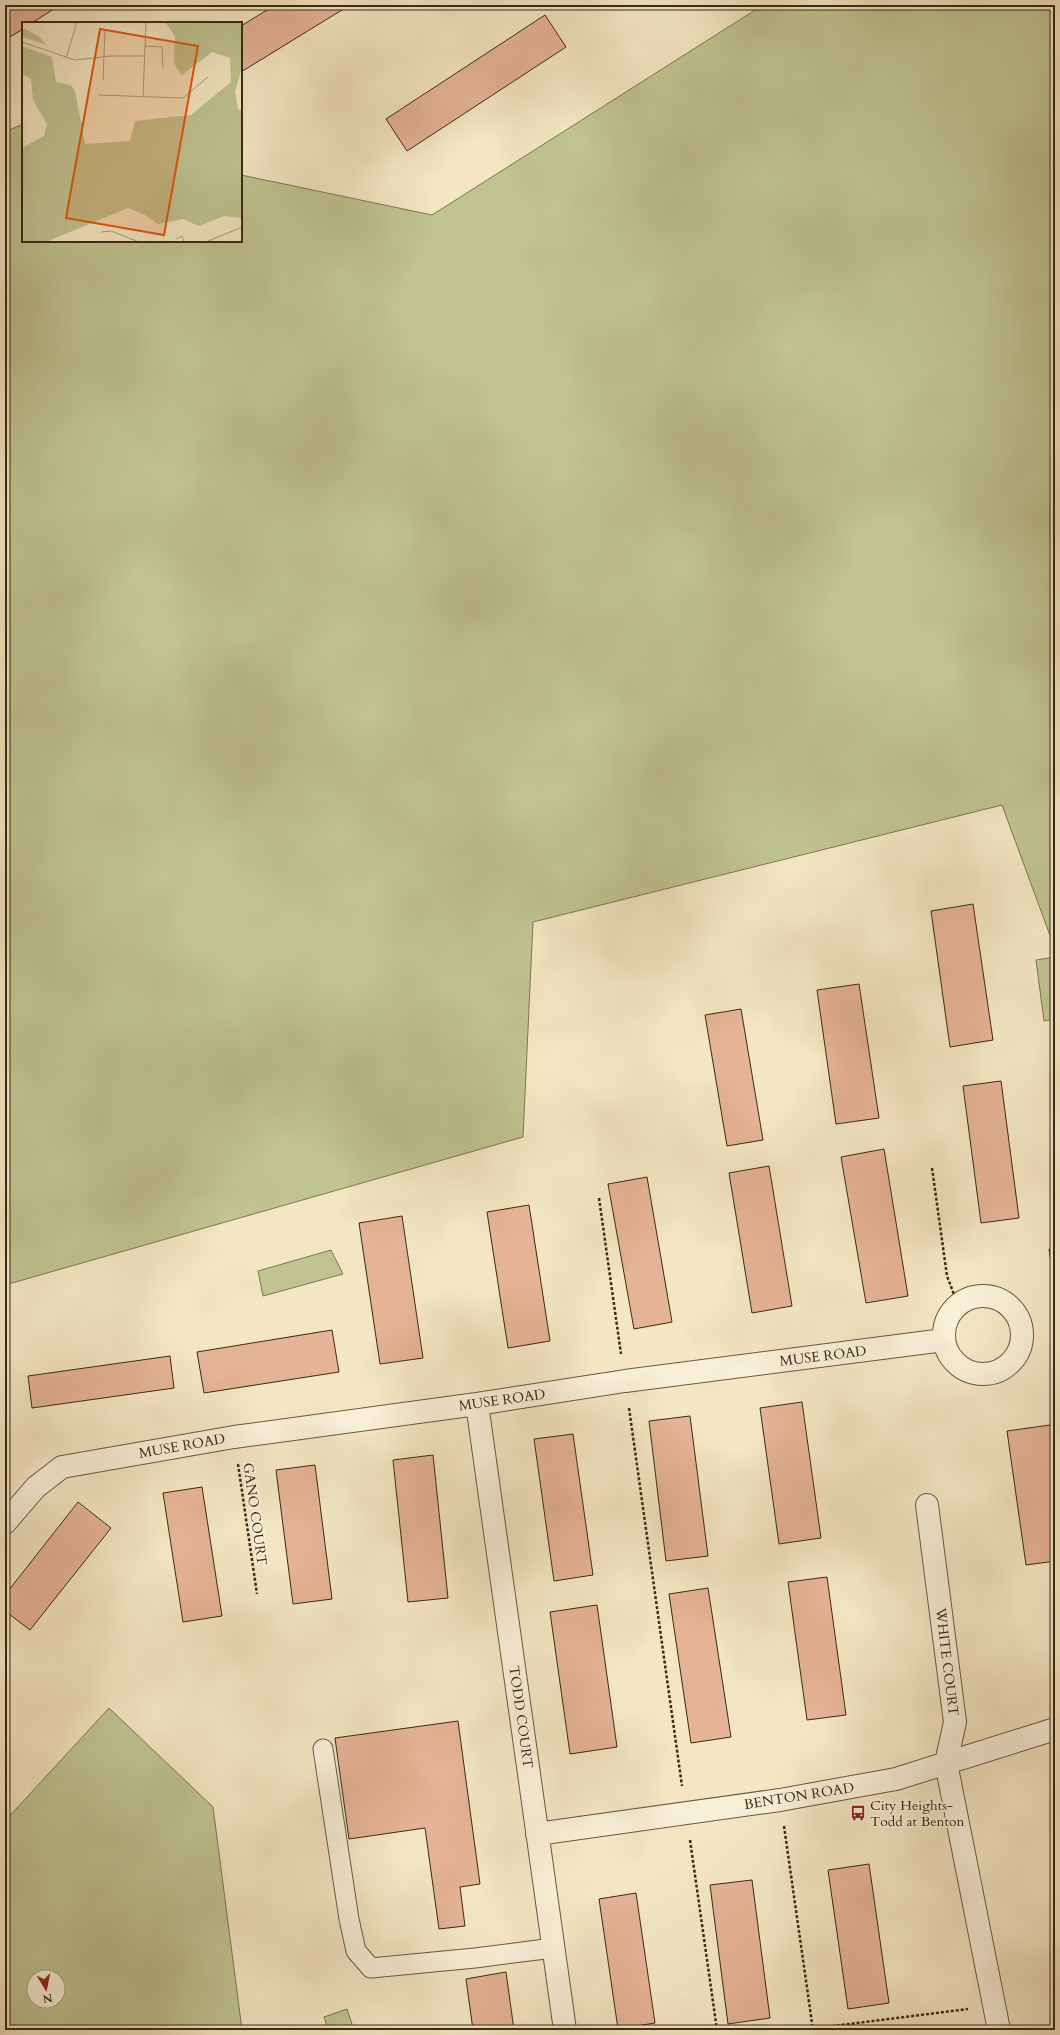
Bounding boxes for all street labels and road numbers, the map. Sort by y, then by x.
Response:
street label: MUSE ROAD [779,1341,867,1371]
street label: MUSE ROAD [458,1385,546,1415]
street label: MUSE ROAD [137,1429,227,1463]
street label: GANO COURT [238,1462,272,1566]
street label: WHITE COURT [931,1606,963,1717]
street label: TODD COURT [504,1665,538,1769]
street label: BENTON ROAD [743,1778,855,1814]

